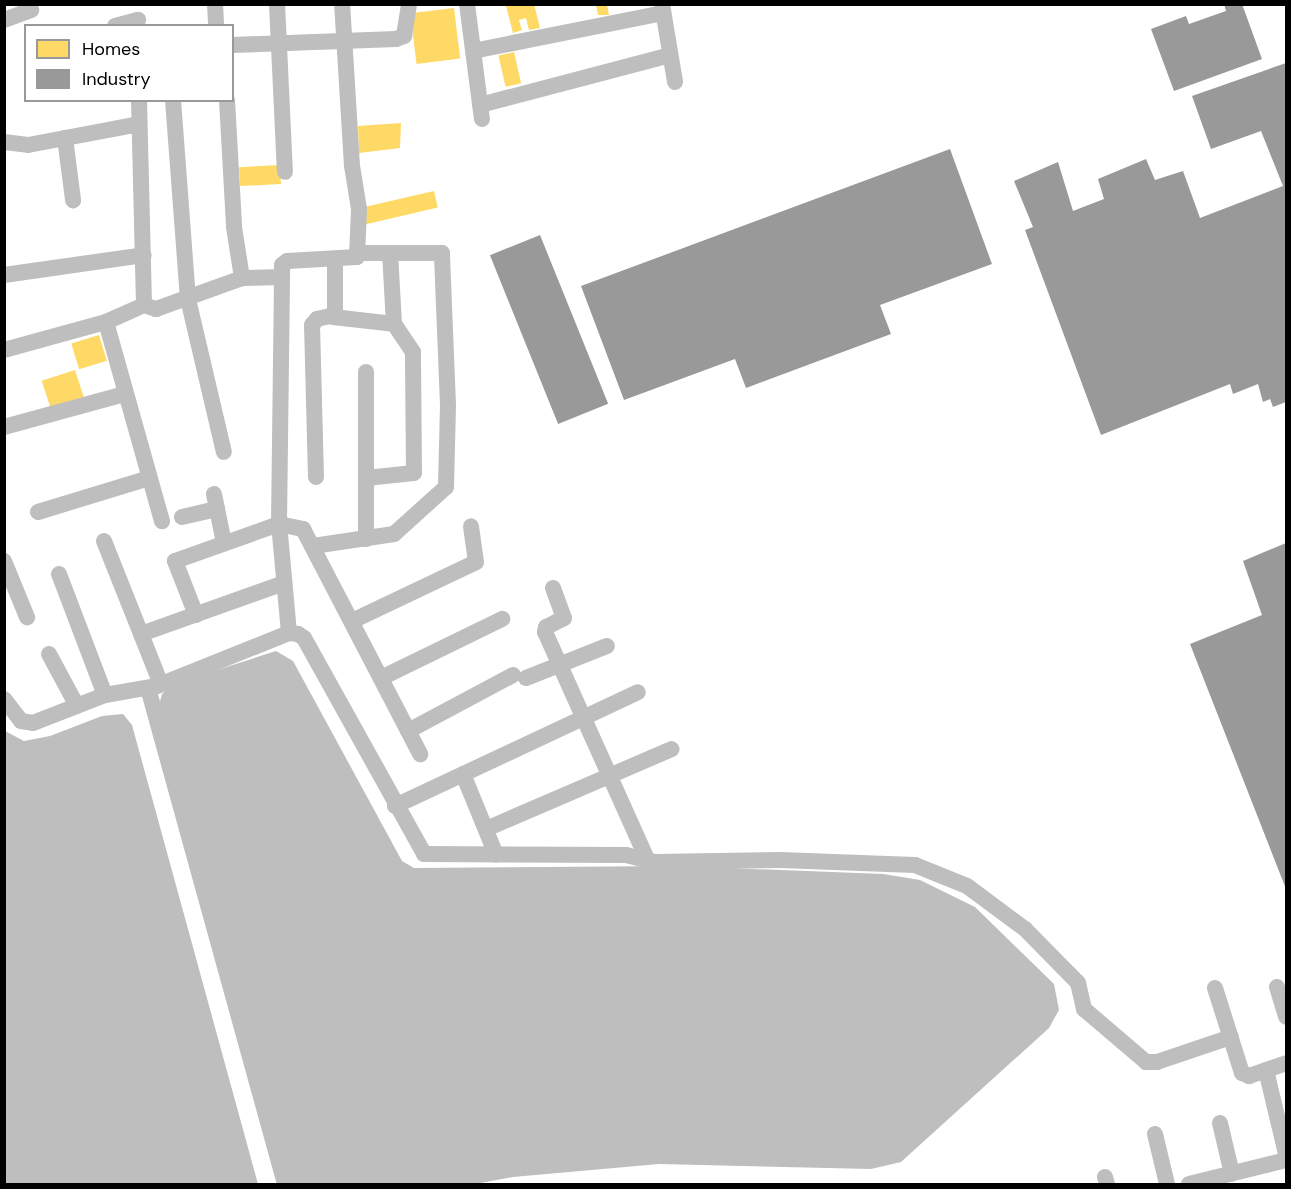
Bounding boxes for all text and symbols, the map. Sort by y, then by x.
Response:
legend [24,24,234,102]
text: Homes [82,37,140,61]
text: Industry [82,67,151,91]

